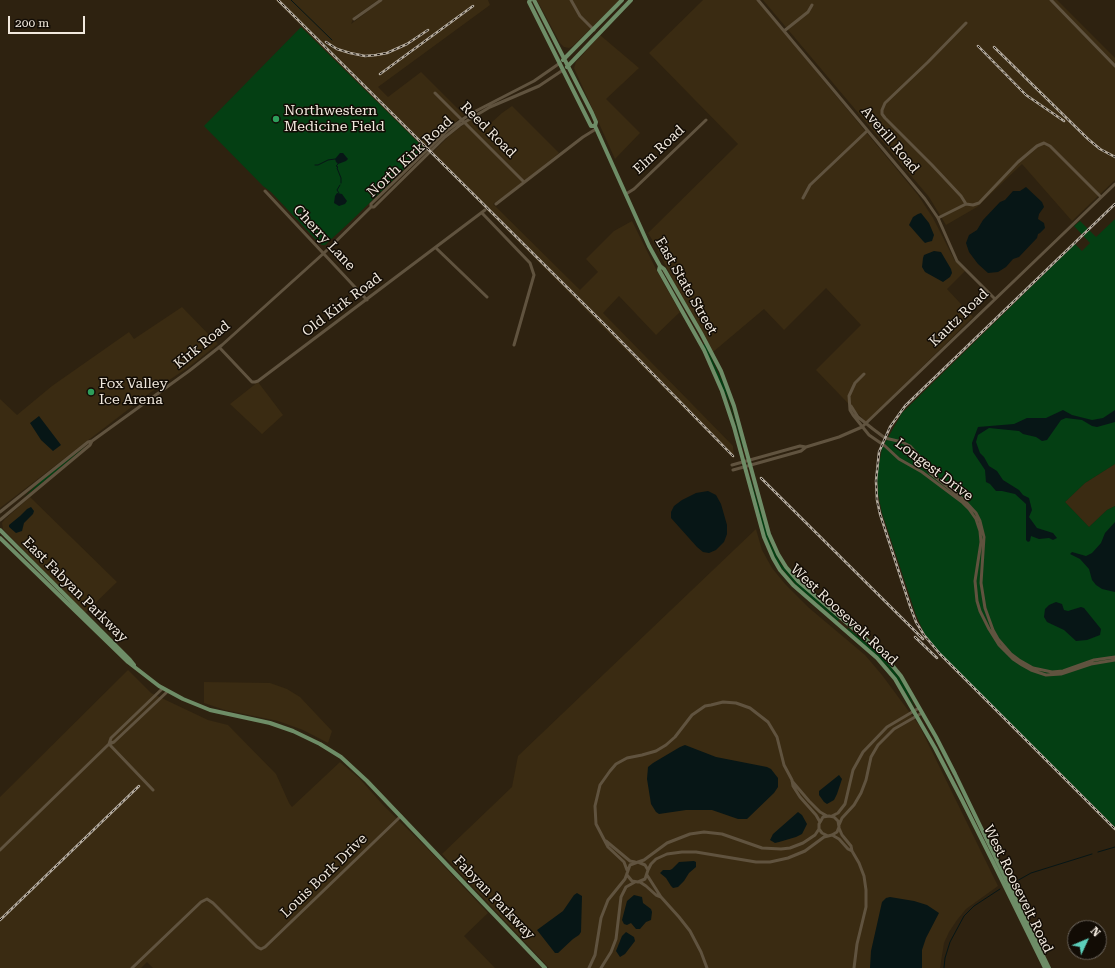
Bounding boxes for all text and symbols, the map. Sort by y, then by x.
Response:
scale bar [10,8,87,34]
text: 200 m [15,16,49,30]
street label: Reed Road [457,99,519,161]
place label: Northwestern Medicine Field [284,103,385,136]
street label: Averill Road [857,103,923,177]
street label: North Kirk Road [364,113,456,201]
marker: Northwestern Medicine Field [271,114,281,124]
street label: Elm Road [630,122,688,178]
street label: Cherry Lane [289,202,359,274]
street label: East State Street [651,234,721,338]
street label: Old Kirk Road [299,270,385,340]
street label: Kautz Road [926,286,992,350]
street label: Kirk Road [171,317,233,373]
place label: Fox Valley Ice Arena [99,376,168,408]
marker: Fox Valley Ice Arena [86,387,96,397]
street label: Longest Drive [892,435,976,505]
street label: East Fabyan Parkway [19,534,131,646]
street label: West Roosevelt Road [787,561,901,669]
street label: West Roosevelt Road [980,822,1056,956]
street label: Louis Bork Drive [277,831,371,921]
street label: Fabyan Parkway [450,853,538,943]
north arrow [1067,920,1107,960]
text: N [1088,924,1103,940]

